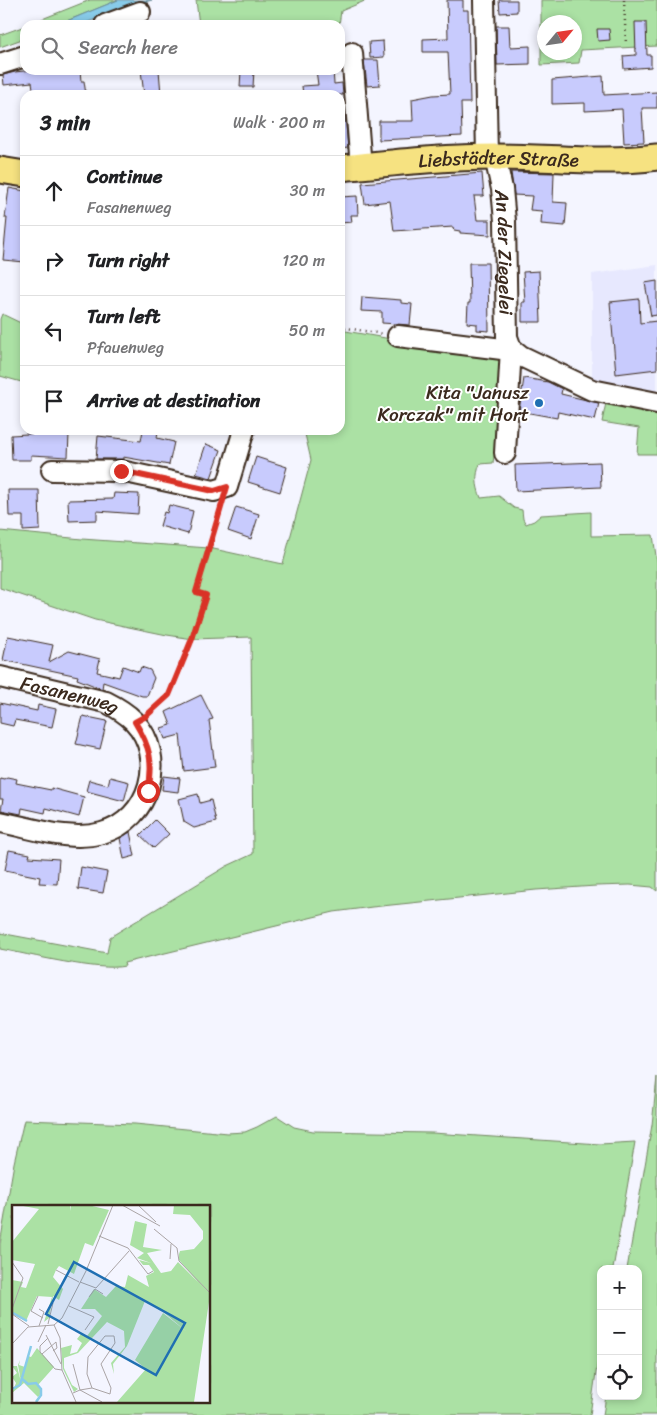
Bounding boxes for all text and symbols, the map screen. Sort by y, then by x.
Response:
north arrow [537,15,582,60]
search box [20,20,345,75]
text: Search here [78,31,178,64]
icon: search [38,34,66,62]
text: 3 min [40,104,90,142]
text: Walk · 200 m [233,108,325,137]
street label: Liebstädter Straße [417,141,580,178]
text: Continue [87,160,163,193]
text: 30 m [290,176,325,205]
icon: ahead [40,177,68,205]
street label: An der Ziegelei [485,187,523,316]
text: Fasanenweg [87,193,172,222]
text: Turn right [87,244,169,277]
text: 120 m [282,246,325,275]
icon: right [40,247,68,275]
text: Turn left [87,300,160,333]
text: 50 m [289,316,325,345]
icon: left [40,317,68,345]
text: Pfauenweg [87,333,164,362]
place label: Kita "Janusz Korczak" mit Hort [377,376,530,431]
text: Arrive at destination [87,384,260,417]
icon: arrive [40,387,68,415]
marker: Kita "Janusz Korczak" mit Hort [533,397,545,409]
route end [110,460,133,483]
street label: Fasanenweg [17,666,126,723]
route start [137,780,160,803]
inset map [12,1205,210,1402]
map controls [597,1265,642,1400]
button: + [597,1265,642,1310]
button: − [597,1310,642,1355]
button: locate [597,1355,642,1400]

